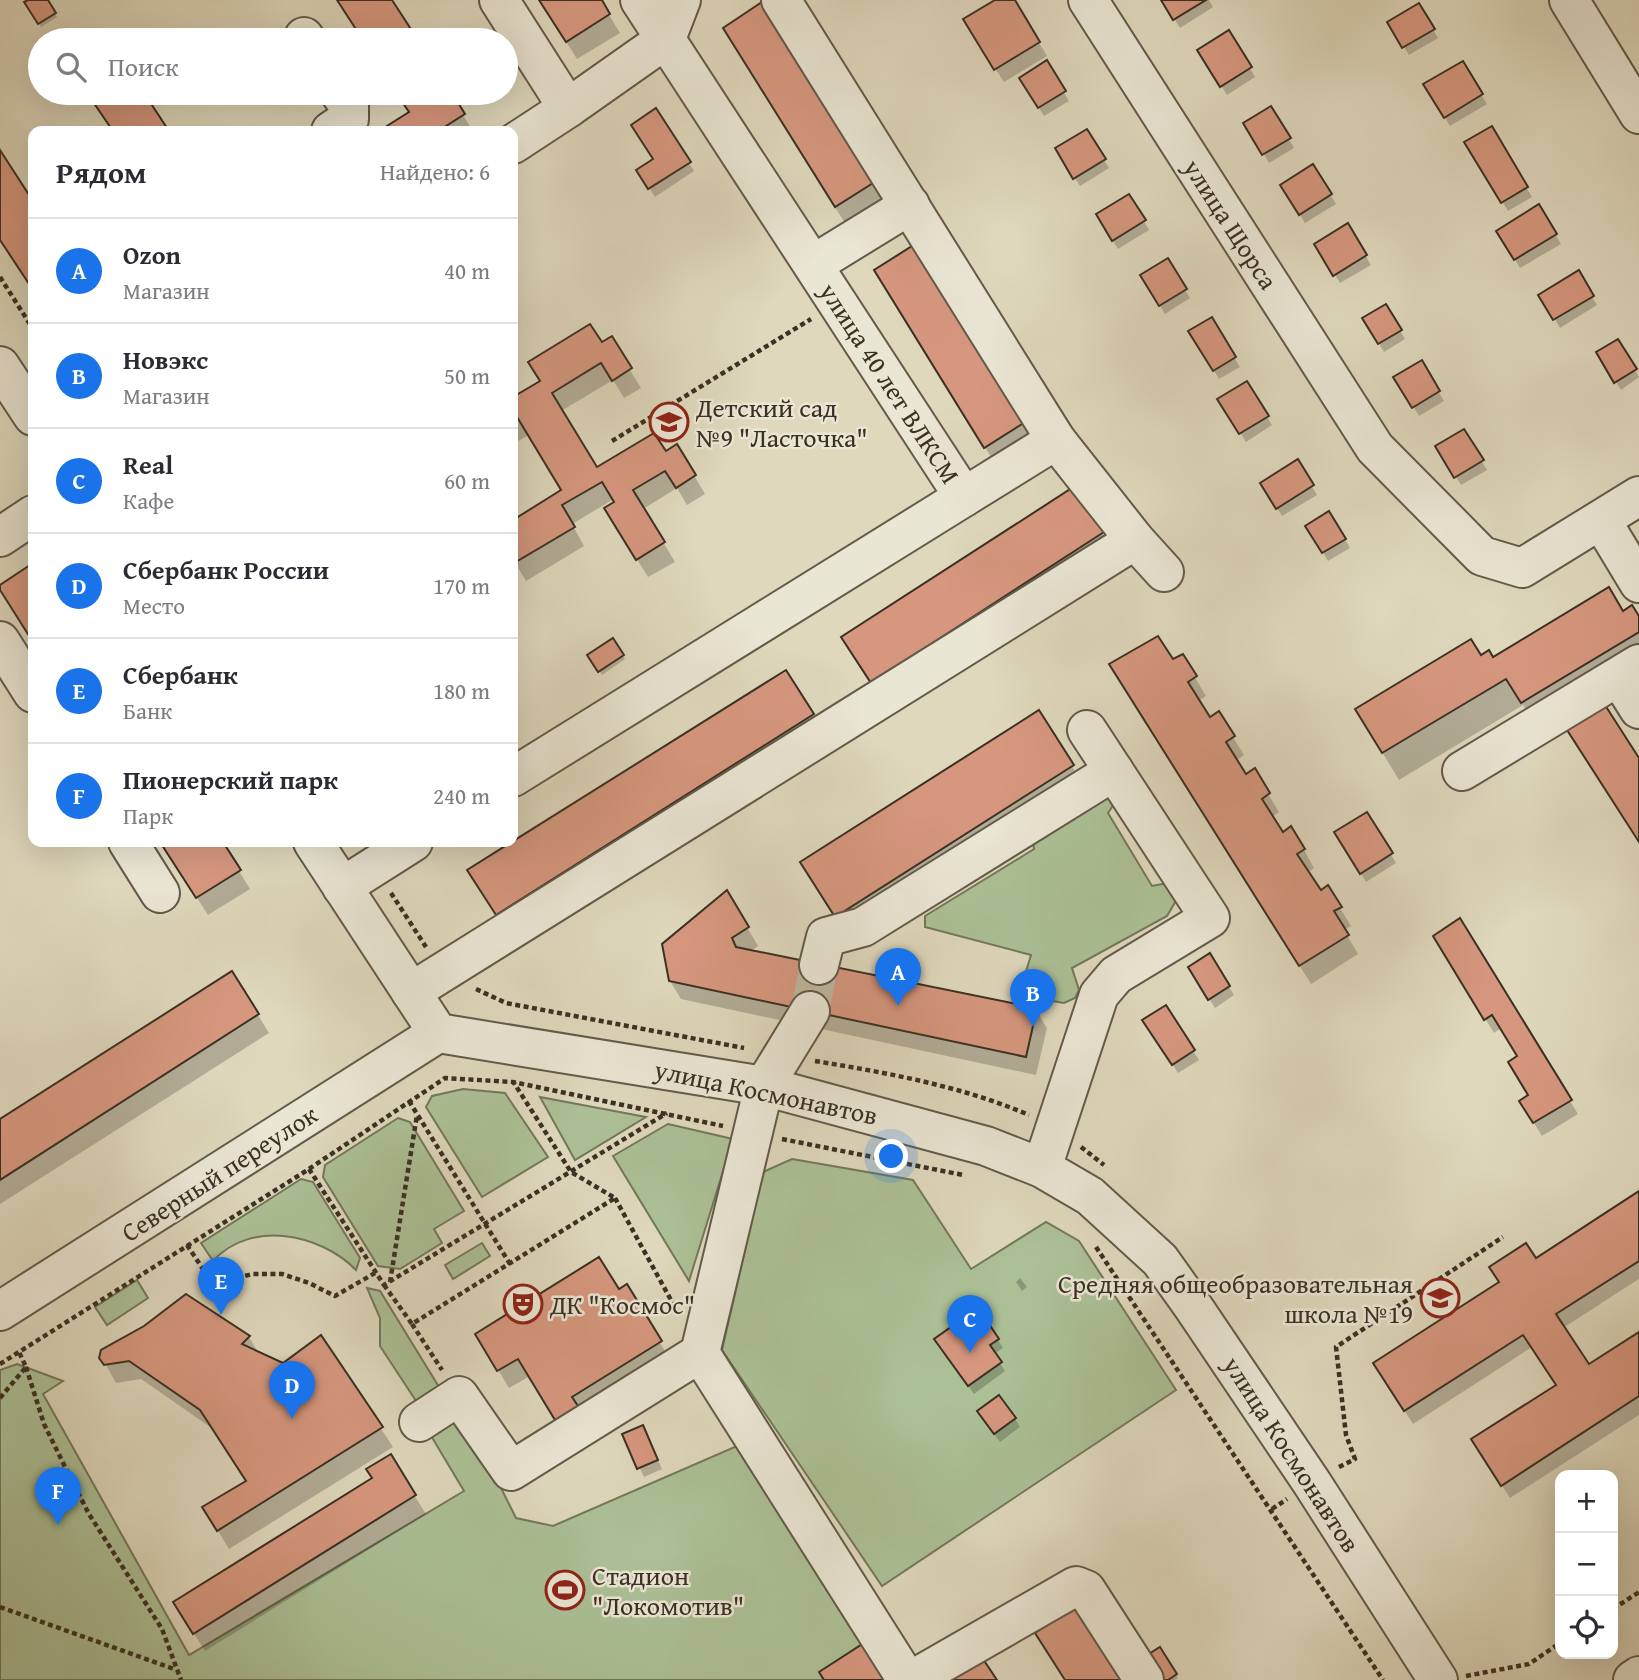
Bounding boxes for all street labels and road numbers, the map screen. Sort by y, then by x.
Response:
street label: улица Щорса [1174,150,1288,298]
street label: улица 40 лет ВЛКСМ [810,274,970,491]
street label: улица Космонавтов [650,1049,881,1135]
street label: Северный переулок [113,1095,325,1251]
street label: улица Космонавтов [1213,1347,1370,1560]

